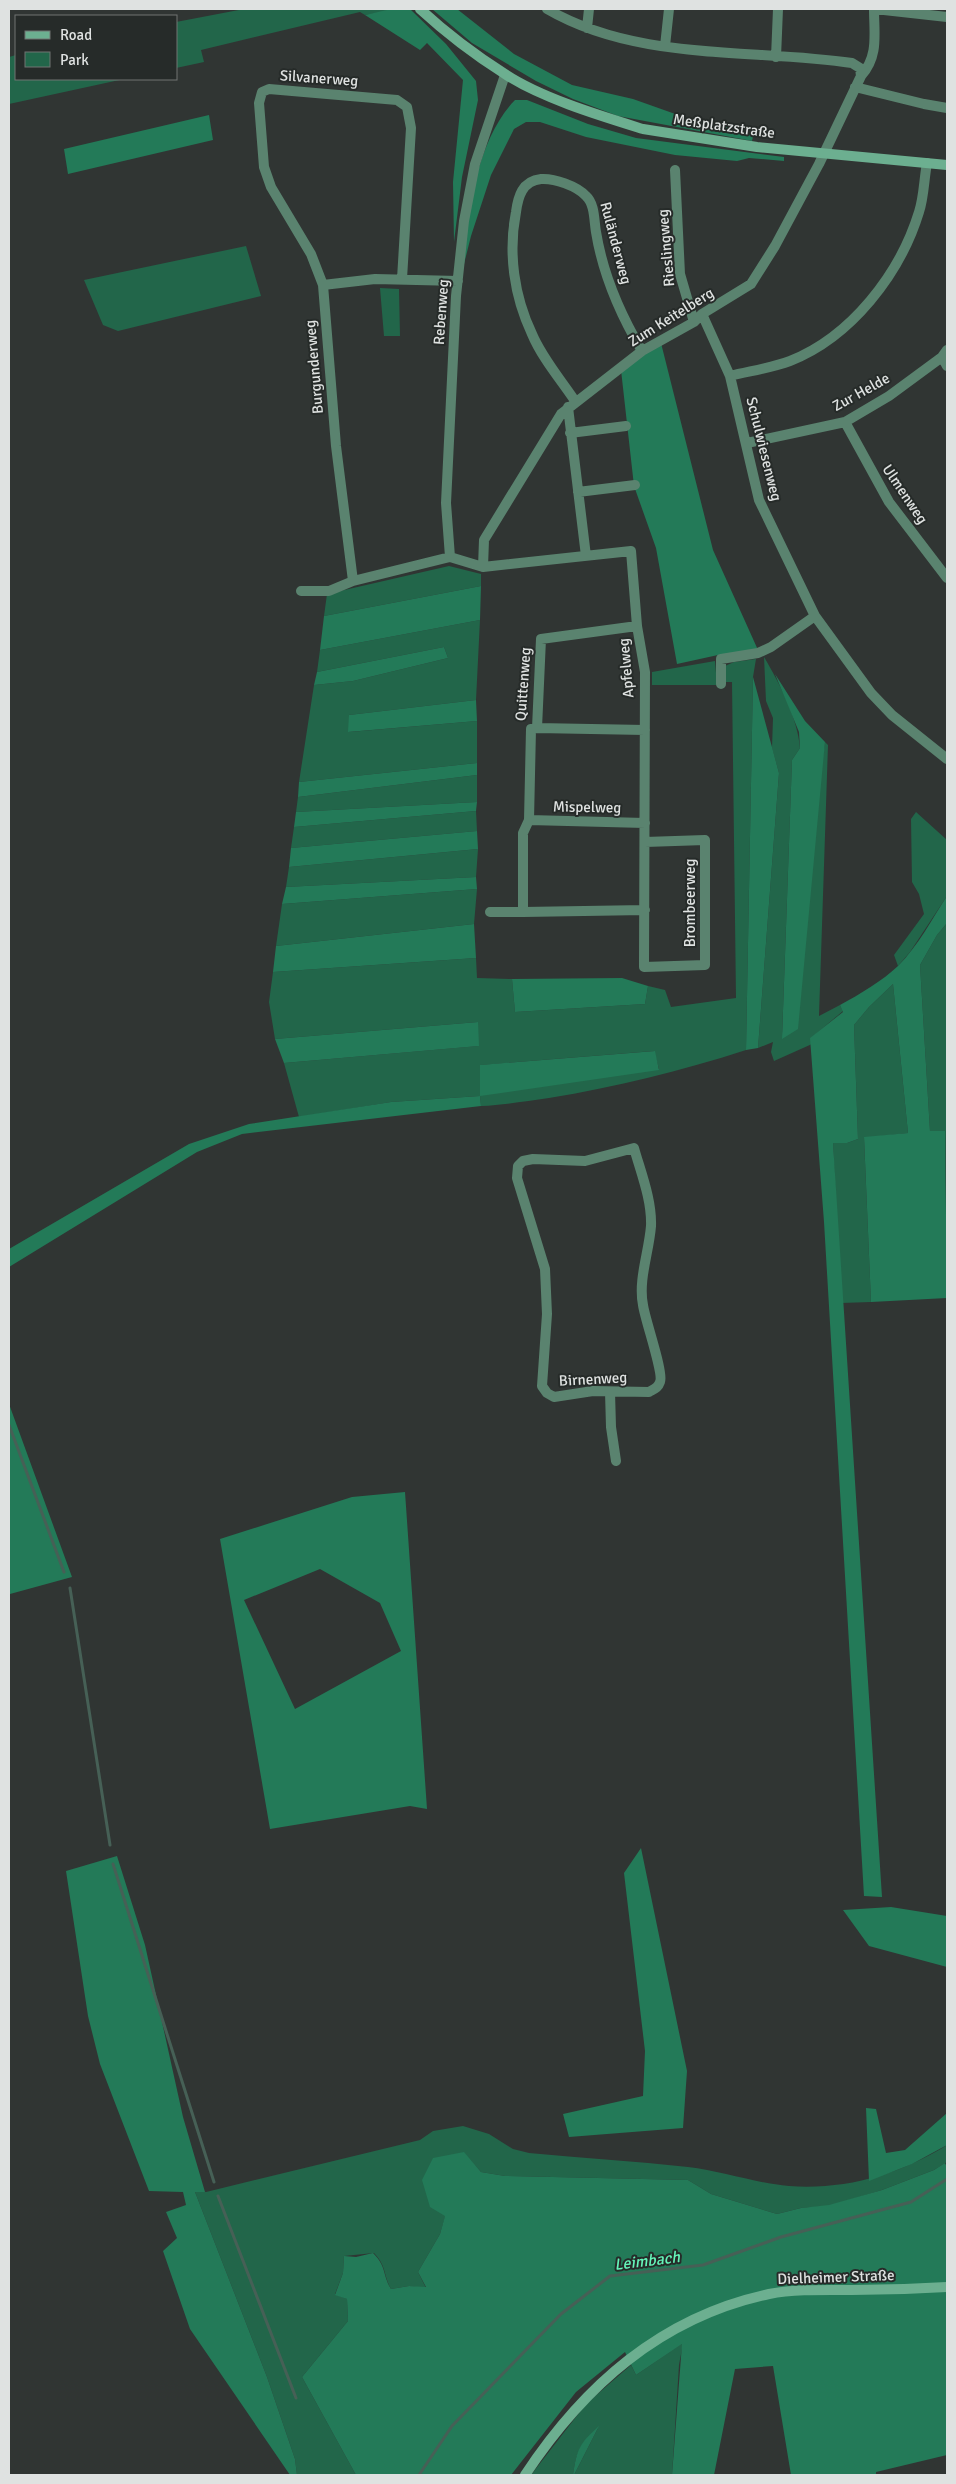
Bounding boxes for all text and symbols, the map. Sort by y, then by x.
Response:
legend [15,15,178,80]
text: Road [60,26,92,44]
text: Park [60,51,89,69]
street label: Silvanerweg [279,66,359,90]
street label: Meßplatzstraße [672,110,776,142]
street label: Ruländerweg [596,200,636,286]
street label: Rieslingweg [654,208,678,287]
street label: Rebenweg [430,279,452,345]
street label: Zum Keitelberg [625,284,717,350]
street label: Burgunderweg [301,319,327,415]
street label: Zur Helde [829,369,893,415]
street label: Schulwiesenweg [742,395,786,503]
street label: Ulmenweg [879,461,931,527]
street label: Apfelweg [614,637,638,699]
street label: Quittenweg [511,646,535,721]
street label: Mispelweg [553,797,622,817]
street label: Brombeerweg [681,859,699,947]
street label: Birnenweg [558,1368,628,1390]
water label: Leimbach [613,2247,682,2275]
street label: Dielheimer Straße [777,2266,895,2288]

